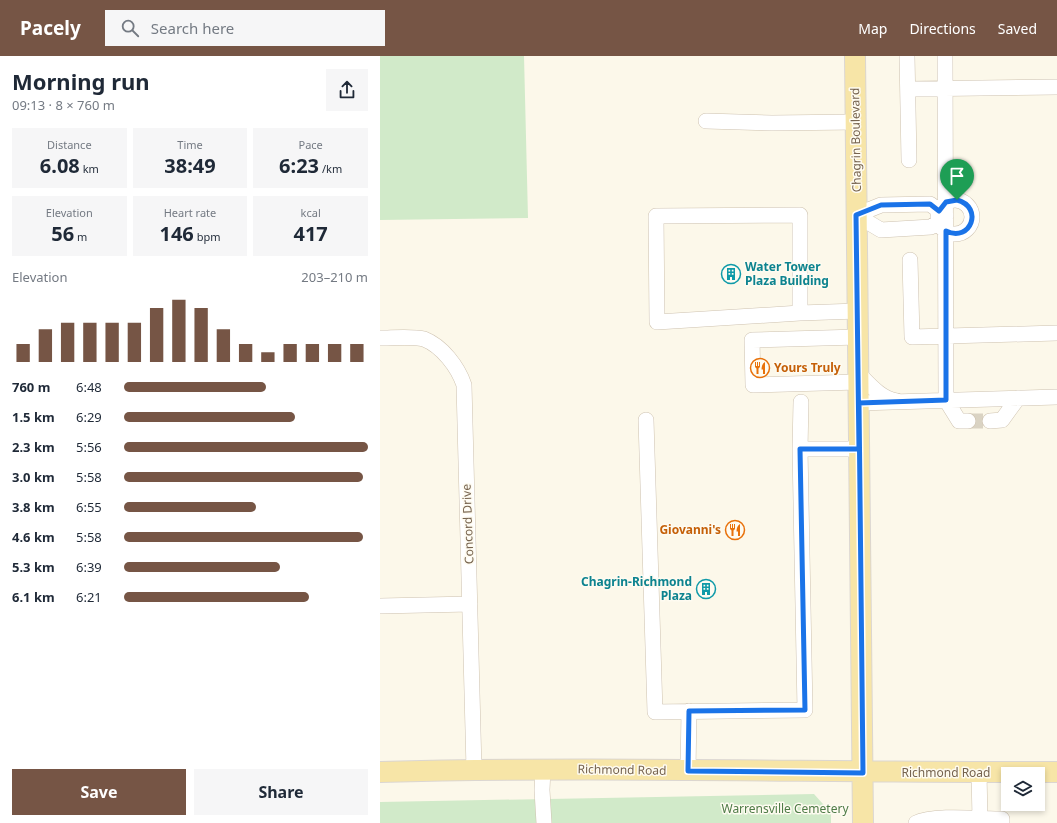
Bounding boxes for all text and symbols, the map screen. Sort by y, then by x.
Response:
search box [105,10,385,46]
text: Pacely [20,15,81,41]
icon: search [119,17,141,39]
text: Search here [151,18,234,38]
text: Map [858,19,887,38]
text: Directions [909,19,976,38]
text: Saved [998,19,1037,38]
text: Morning run [12,66,150,96]
button: share [326,69,368,111]
street label: Chagrin Boulevard [846,88,865,193]
text: 09:13 · 8 × 760 m [12,96,115,114]
text: Distance [47,137,92,152]
text: Time [177,137,203,152]
text: Pace [299,137,323,152]
text: 6.08 [40,152,80,179]
text: 38:49 [164,152,216,179]
text: 6:23 [279,152,319,179]
pin [940,159,974,200]
text: km [80,161,99,176]
text: /km [319,161,342,176]
icon: arrive [946,165,968,187]
text: Elevation [46,205,93,220]
text: Heart rate [164,205,216,220]
text: kcal [301,205,321,220]
text: 56 [51,220,74,247]
text: 146 [159,220,194,247]
text: 417 [293,220,328,247]
text: m [74,229,87,244]
text: bpm [194,229,221,244]
place label: Water Tower Plaza Building [745,258,829,289]
building icon: Water Tower Plaza Building [720,263,742,285]
text: Elevation [12,268,68,286]
text: 203–210 m [301,268,368,286]
restaurant icon: Yours Truly [749,357,771,379]
place label: Yours Truly [774,359,841,376]
text: 760 m [12,378,50,396]
text: 6:48 [76,378,102,396]
text: 1.5 km [12,408,55,426]
text: 6:29 [76,408,102,426]
text: 2.3 km [12,438,55,456]
text: 5:56 [76,438,102,456]
text: 3.0 km [12,468,55,486]
text: 5:58 [76,468,102,486]
street label: Concord Drive [458,483,477,564]
text: 3.8 km [12,498,55,516]
text: 6:55 [76,498,102,516]
restaurant icon: Giovanni's [724,519,746,541]
place label: Giovanni's [659,521,721,538]
text: 4.6 km [12,528,55,546]
text: 5:58 [76,528,102,546]
text: 5.3 km [12,558,55,576]
text: 6:39 [76,558,102,576]
place label: Chagrin-Richmond Plaza [581,573,692,604]
building icon: Chagrin-Richmond Plaza [695,578,717,600]
text: 6.1 km [12,588,55,606]
text: 6:21 [76,588,102,606]
street label: Richmond Road [577,760,667,779]
street label: Richmond Road [902,764,990,781]
map controls [1001,767,1045,811]
button: layers [1001,767,1045,811]
button: Save [12,769,186,815]
button: Share [194,769,368,815]
park label: Warrensville Cemetery [721,800,849,817]

